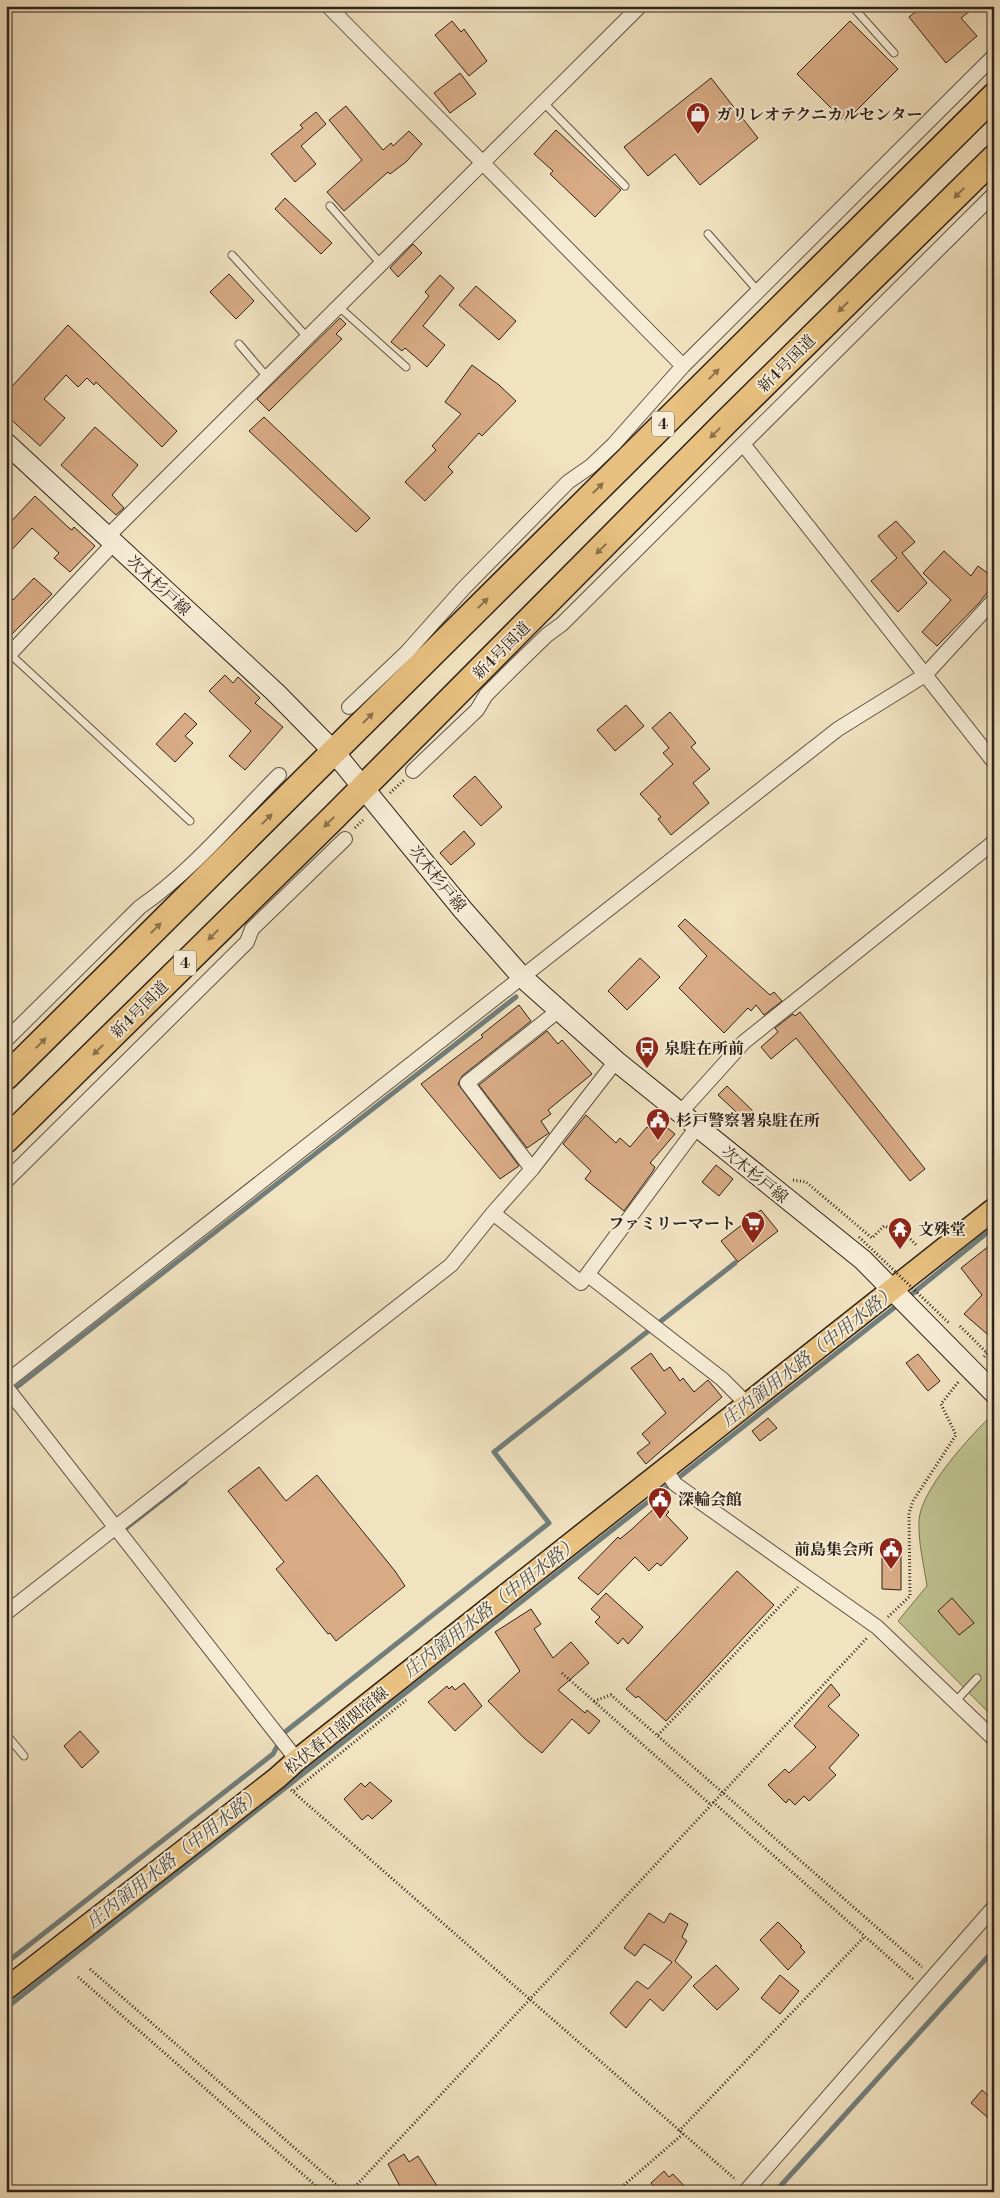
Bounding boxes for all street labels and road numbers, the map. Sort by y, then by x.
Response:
street label: 新4号国道 [754,331,820,397]
road number: 4 [652,412,674,436]
street label: 次木杉戸線 [122,551,194,620]
street label: 新4号国道 [469,618,535,684]
street label: 次木杉戸線 [404,841,470,916]
road number: 4 [174,950,196,976]
street label: 新4号国道 [107,977,173,1043]
street label: 次木杉戸線 [717,1142,792,1208]
street label: 松伏春日部関宿線 [281,1683,393,1779]

